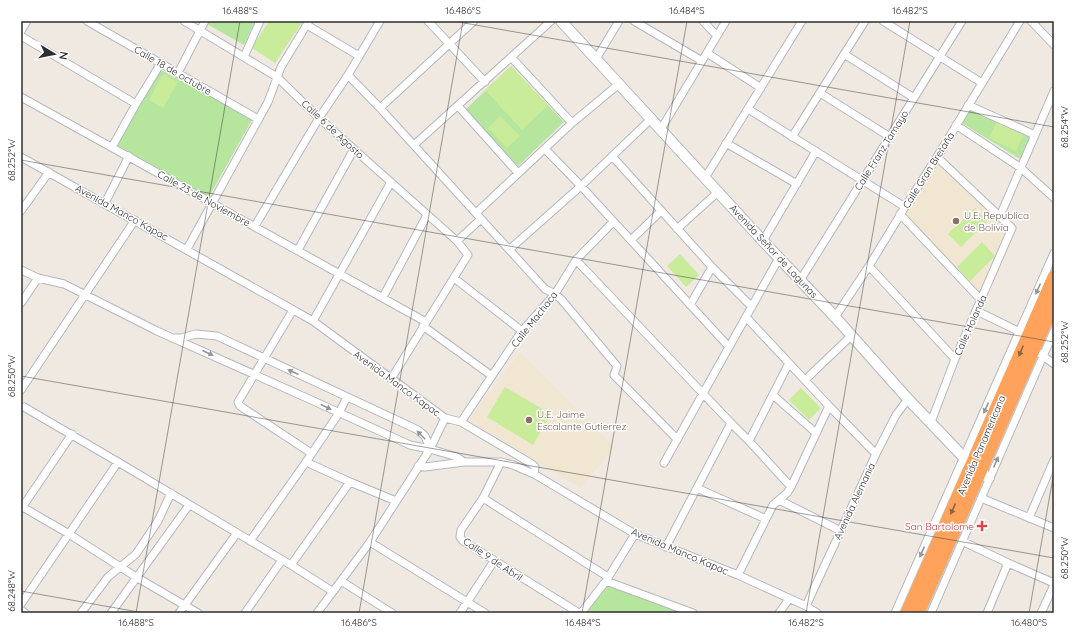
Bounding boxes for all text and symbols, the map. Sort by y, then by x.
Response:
text: 16.488°S [222,4,258,17]
text: 16.486°S [445,4,481,17]
text: 16.484°S [669,4,705,17]
text: 16.482°S [892,4,928,17]
north arrow [34,34,74,74]
street label: Calle 18 de octubre [132,43,214,98]
text: N [56,51,71,61]
street label: Calle 6 de Agosto [299,97,367,162]
text: 68.254°W [1058,106,1071,148]
street label: Calle Franz Tamayo [852,108,911,193]
street label: Calle Gran Bretaña [900,130,957,211]
text: 68.252°W [5,139,18,181]
street label: Calle 23 de Noviembre [155,167,253,230]
street label: Avenida Manco Kapac [73,182,170,243]
street label: Avenida Señor de Lagunas [727,202,821,301]
place label: U.E. Republica de Bolivia [964,209,1029,234]
marker: U.E. Republica de Bolivia [951,216,961,226]
one-way arrow [1035,283,1041,295]
street label: Calle Machaca [508,289,560,350]
street label: Calle Holanda [951,293,990,358]
text: 68.252°W [1058,321,1071,363]
one-way arrow [1018,346,1024,358]
street label: Avenida Manco Kapac [351,348,443,419]
one-way arrow [202,351,214,357]
text: 68.250°W [5,354,18,397]
one-way arrow [287,369,298,375]
street label: Avenida Panamericana [954,393,1008,497]
one-way arrow [982,402,988,414]
one-way arrow [320,404,332,410]
place label: U.E. Jaime Escalante Gutierrez [537,408,626,433]
marker: U.E. Jaime Escalante Gutierrez [524,415,534,425]
one-way arrow [417,430,426,439]
one-way arrow [994,455,1000,467]
street label: Avenida Alemania [831,461,878,542]
one-way arrow [950,503,956,514]
place label: San Bartolome [905,520,974,533]
marker: San Bartolome [977,521,987,531]
street label: Avenida Manco Kapac [629,525,730,578]
street label: Calle 9 de Abril [460,535,525,584]
text: 68.250°W [1058,536,1071,579]
one-way arrow [918,547,924,559]
text: 68.248°W [5,570,18,612]
text: 16.488°S [118,616,154,629]
text: 16.486°S [341,616,377,629]
text: 16.484°S [565,616,601,629]
text: 16.482°S [788,616,824,629]
text: 16.480°S [1011,616,1047,629]

